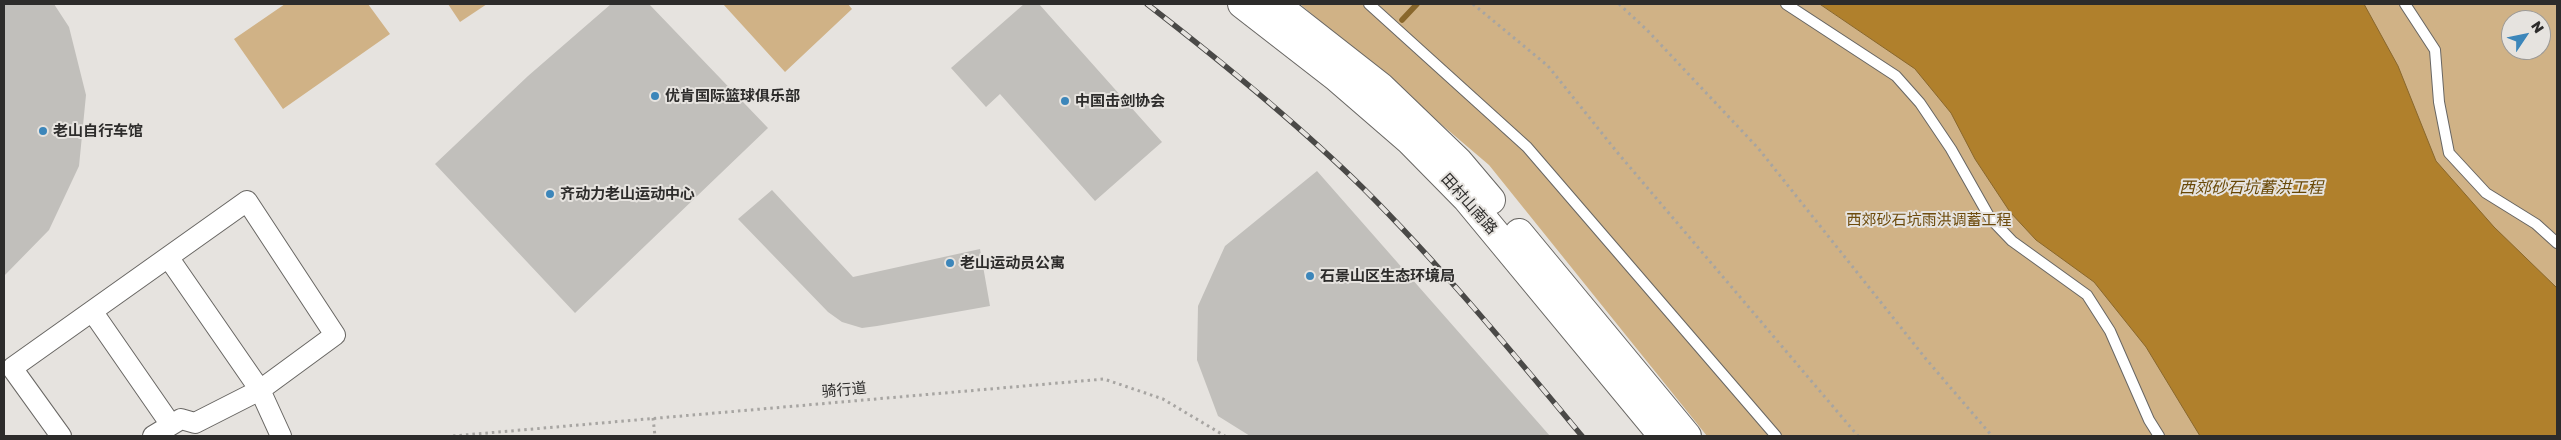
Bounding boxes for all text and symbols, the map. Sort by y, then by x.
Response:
north arrow [2501,10,2551,60]
text: N [2528,18,2548,36]
place label: 优肯国际篮球俱乐部 [665,87,800,105]
marker: 优肯国际篮球俱乐部 [649,90,661,102]
place label: 中国击剑协会 [1075,92,1165,110]
marker: 中国击剑协会 [1059,95,1071,107]
place label: 老山自行车馆 [53,122,143,140]
marker: 老山自行车馆 [37,125,49,137]
street label: 田村山南路 [1437,170,1501,238]
water label: 西郊砂石坑蓄洪工程 [2179,178,2323,198]
place label: 齐动力老山运动中心 [560,185,695,203]
marker: 齐动力老山运动中心 [544,188,556,200]
park label: 西郊砂石坑雨洪调蓄工程 [1847,211,2011,229]
place label: 老山运动员公寓 [960,254,1065,272]
marker: 老山运动员公寓 [944,257,956,269]
place label: 石景山区生态环境局 [1320,267,1455,285]
marker: 石景山区生态环境局 [1304,270,1316,282]
street label: 骑行道 [821,379,867,401]

